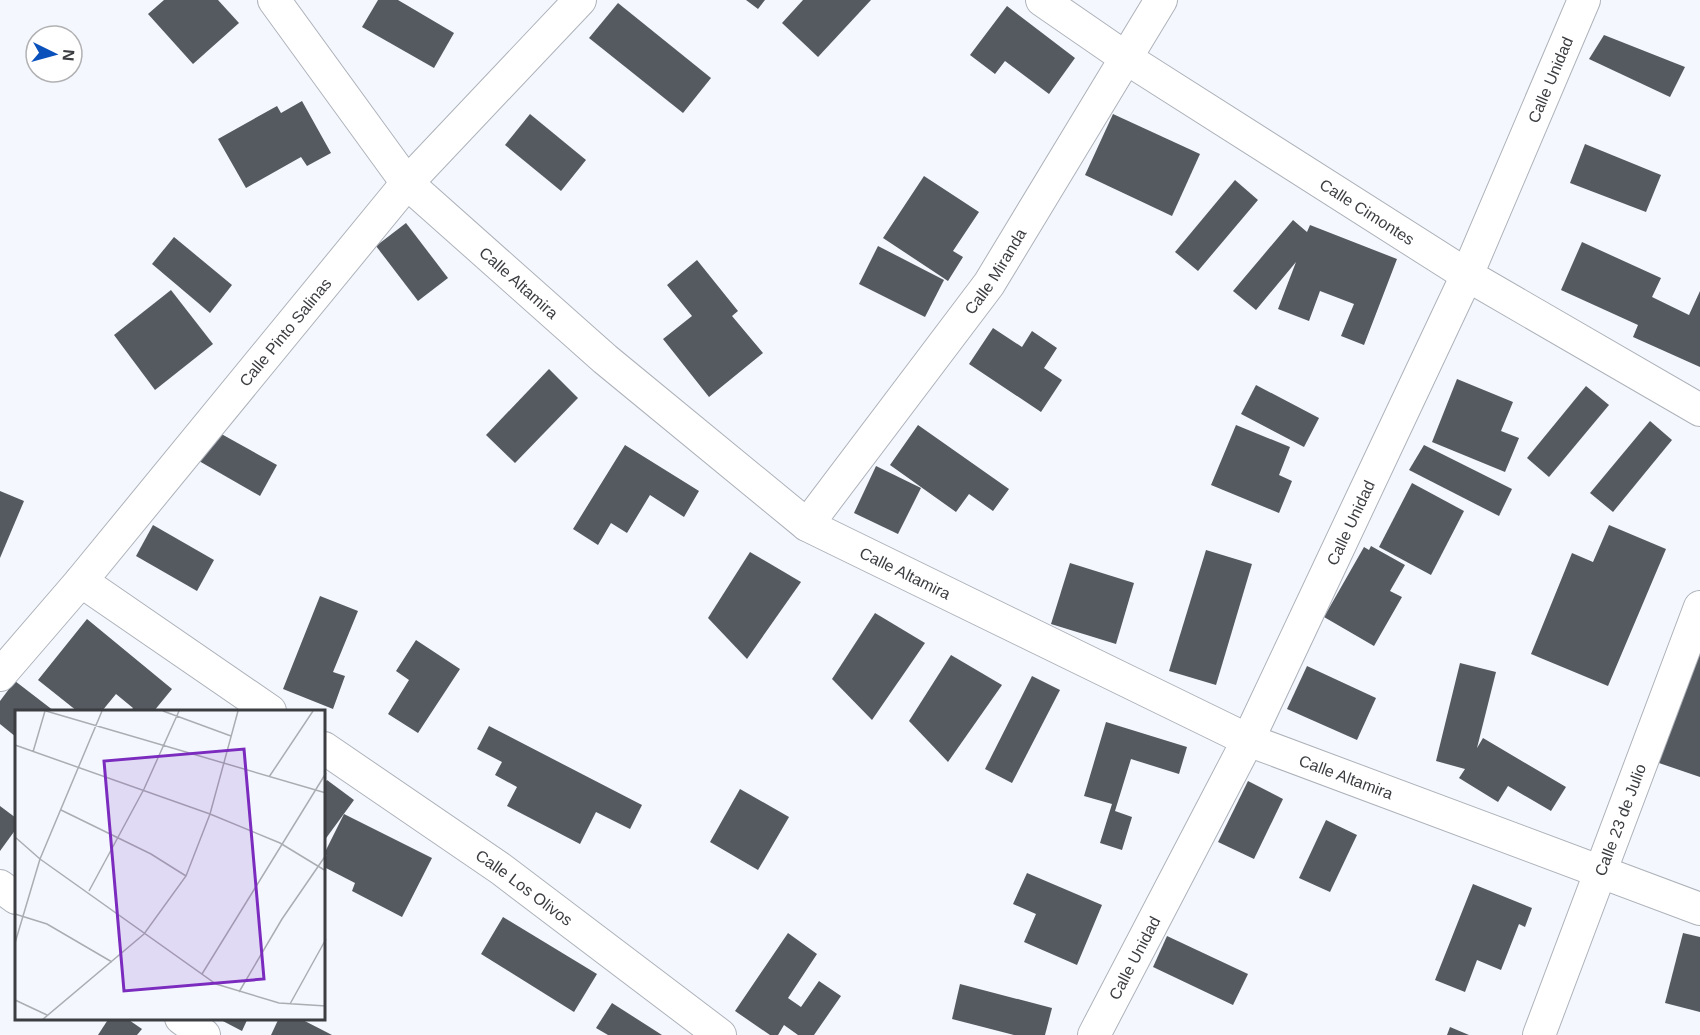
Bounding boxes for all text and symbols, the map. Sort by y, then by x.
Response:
north arrow [24,24,84,84]
street label: Calle Unidad [1524,34,1576,125]
text: N [59,49,77,62]
street label: Calle Cimontes [1317,175,1418,248]
street label: Calle Miranda [961,225,1029,317]
street label: Calle Altamira [476,243,562,322]
street label: Calle Pinto Salinas [236,275,334,389]
street label: Calle Unidad [1323,478,1378,568]
street label: Calle Altamira [857,544,954,602]
inset map [15,710,326,1020]
street label: Calle Altamira [1297,751,1395,802]
street label: Calle 23 de Julio [1591,761,1649,878]
street label: Calle Los Olivos [473,846,576,929]
street label: Calle Unidad [1106,913,1163,1002]

